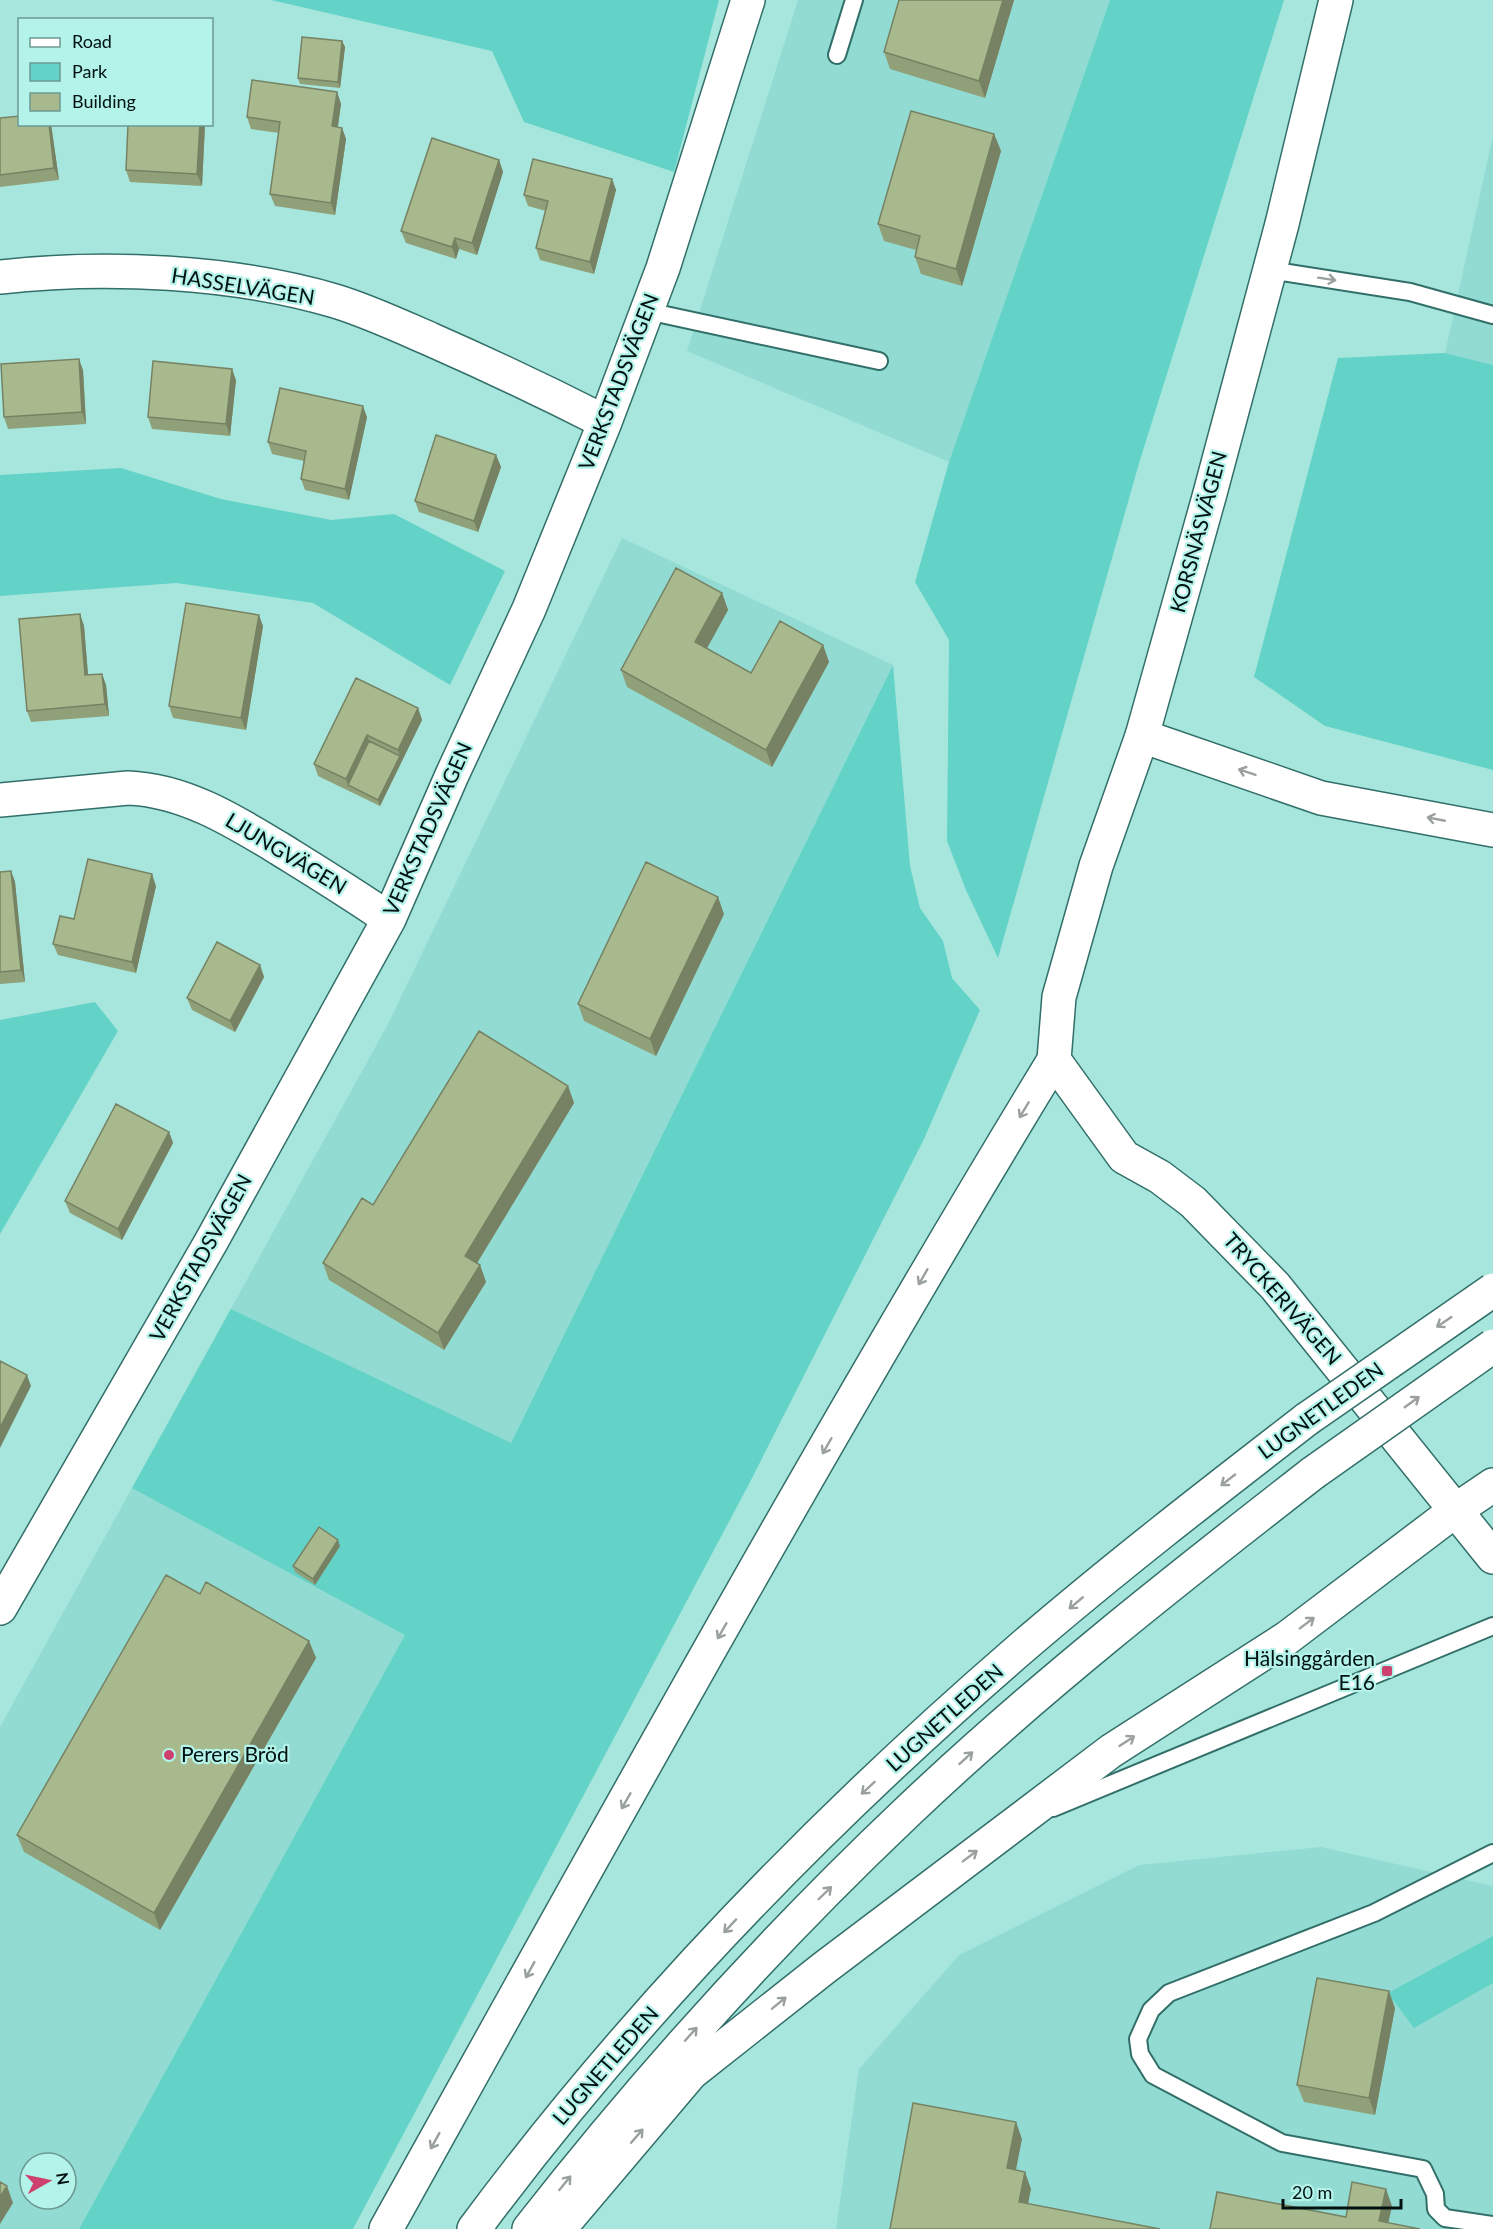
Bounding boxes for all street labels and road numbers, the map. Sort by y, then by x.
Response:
street label: HASSELVÄGEN [170,262,317,309]
street label: VERKSTADSVÄGEN [572,289,663,473]
street label: KORSNÄSVÄGEN [1164,448,1231,615]
street label: VERKSTADSVÄGEN [377,738,476,919]
street label: LJUNGVÄGEN [222,807,352,899]
street label: VERKSTADSVÄGEN [143,1169,256,1345]
street label: TRYCKERIVÄGEN [1219,1227,1347,1369]
street label: LUGNETLEDEN [1253,1356,1388,1464]
street label: LUGNETLEDEN [880,1658,1008,1776]
street label: LUGNETLEDEN [547,2001,663,2129]

